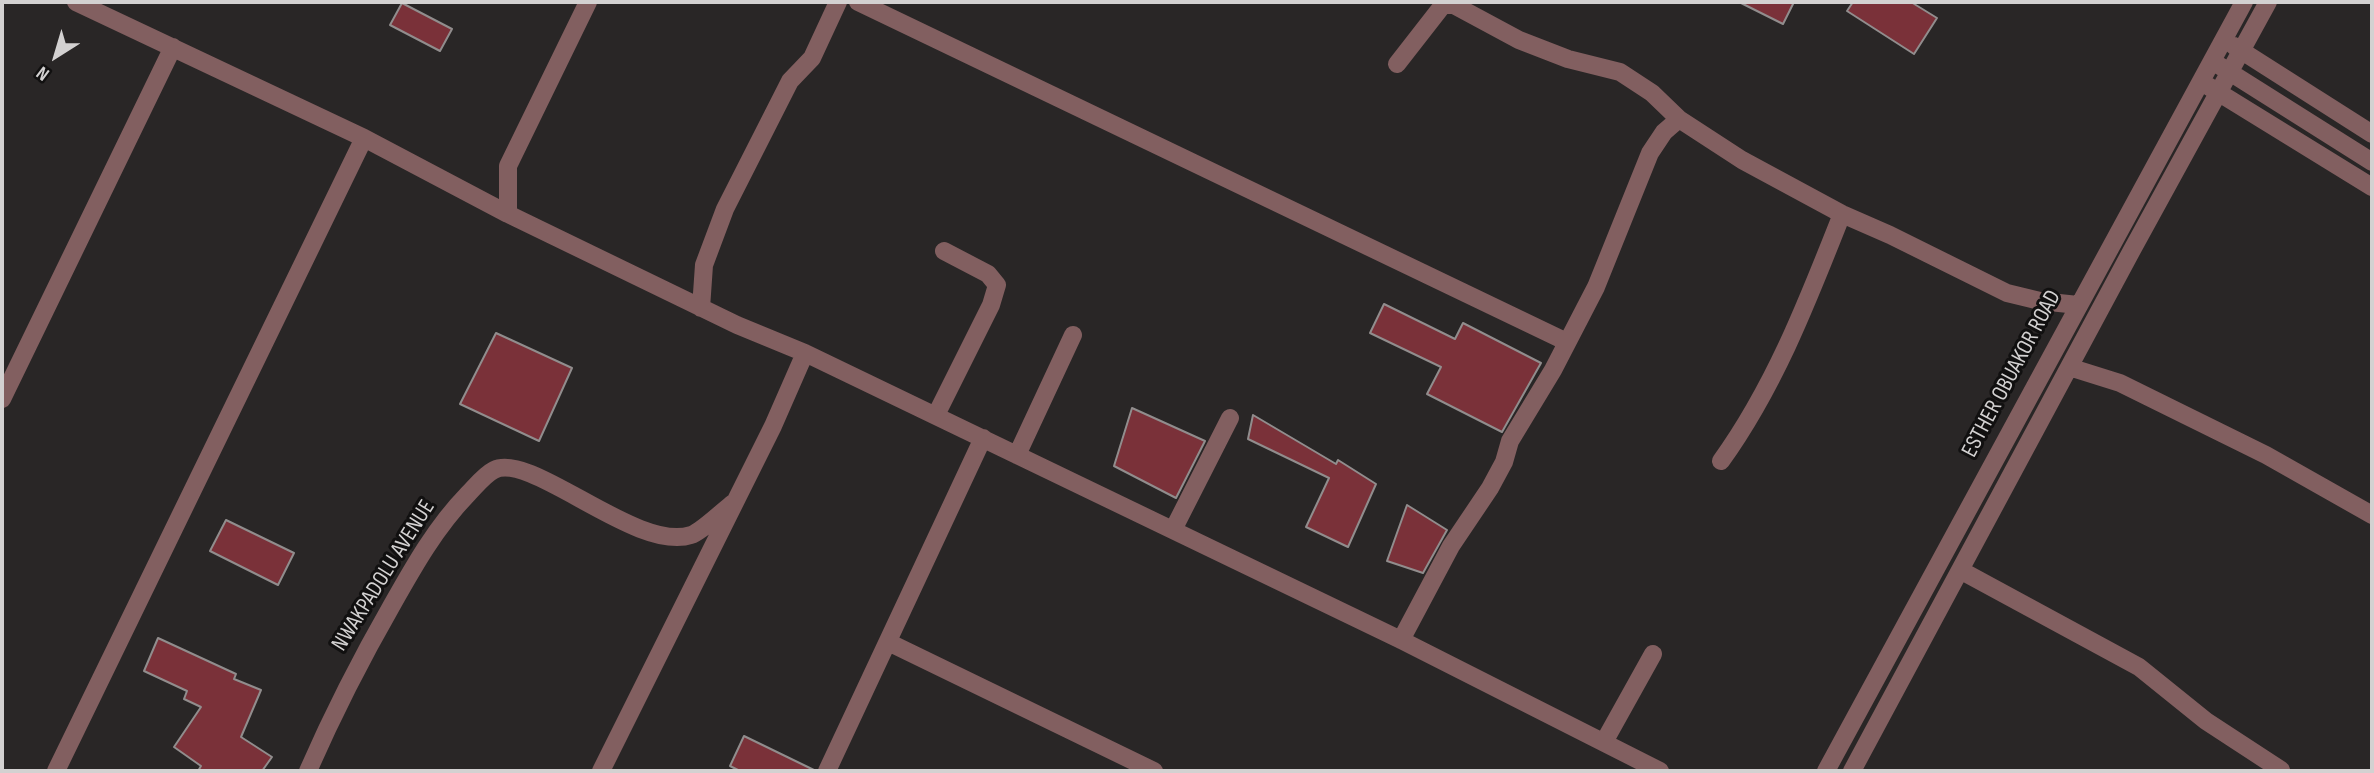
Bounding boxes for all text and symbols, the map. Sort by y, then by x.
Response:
north arrow [21,21,91,91]
text: N [32,61,54,85]
street label: ESTHER OBUAKOR ROAD [1956,286,2068,462]
street label: NWAKPADOLU AVENUE [327,495,441,657]

